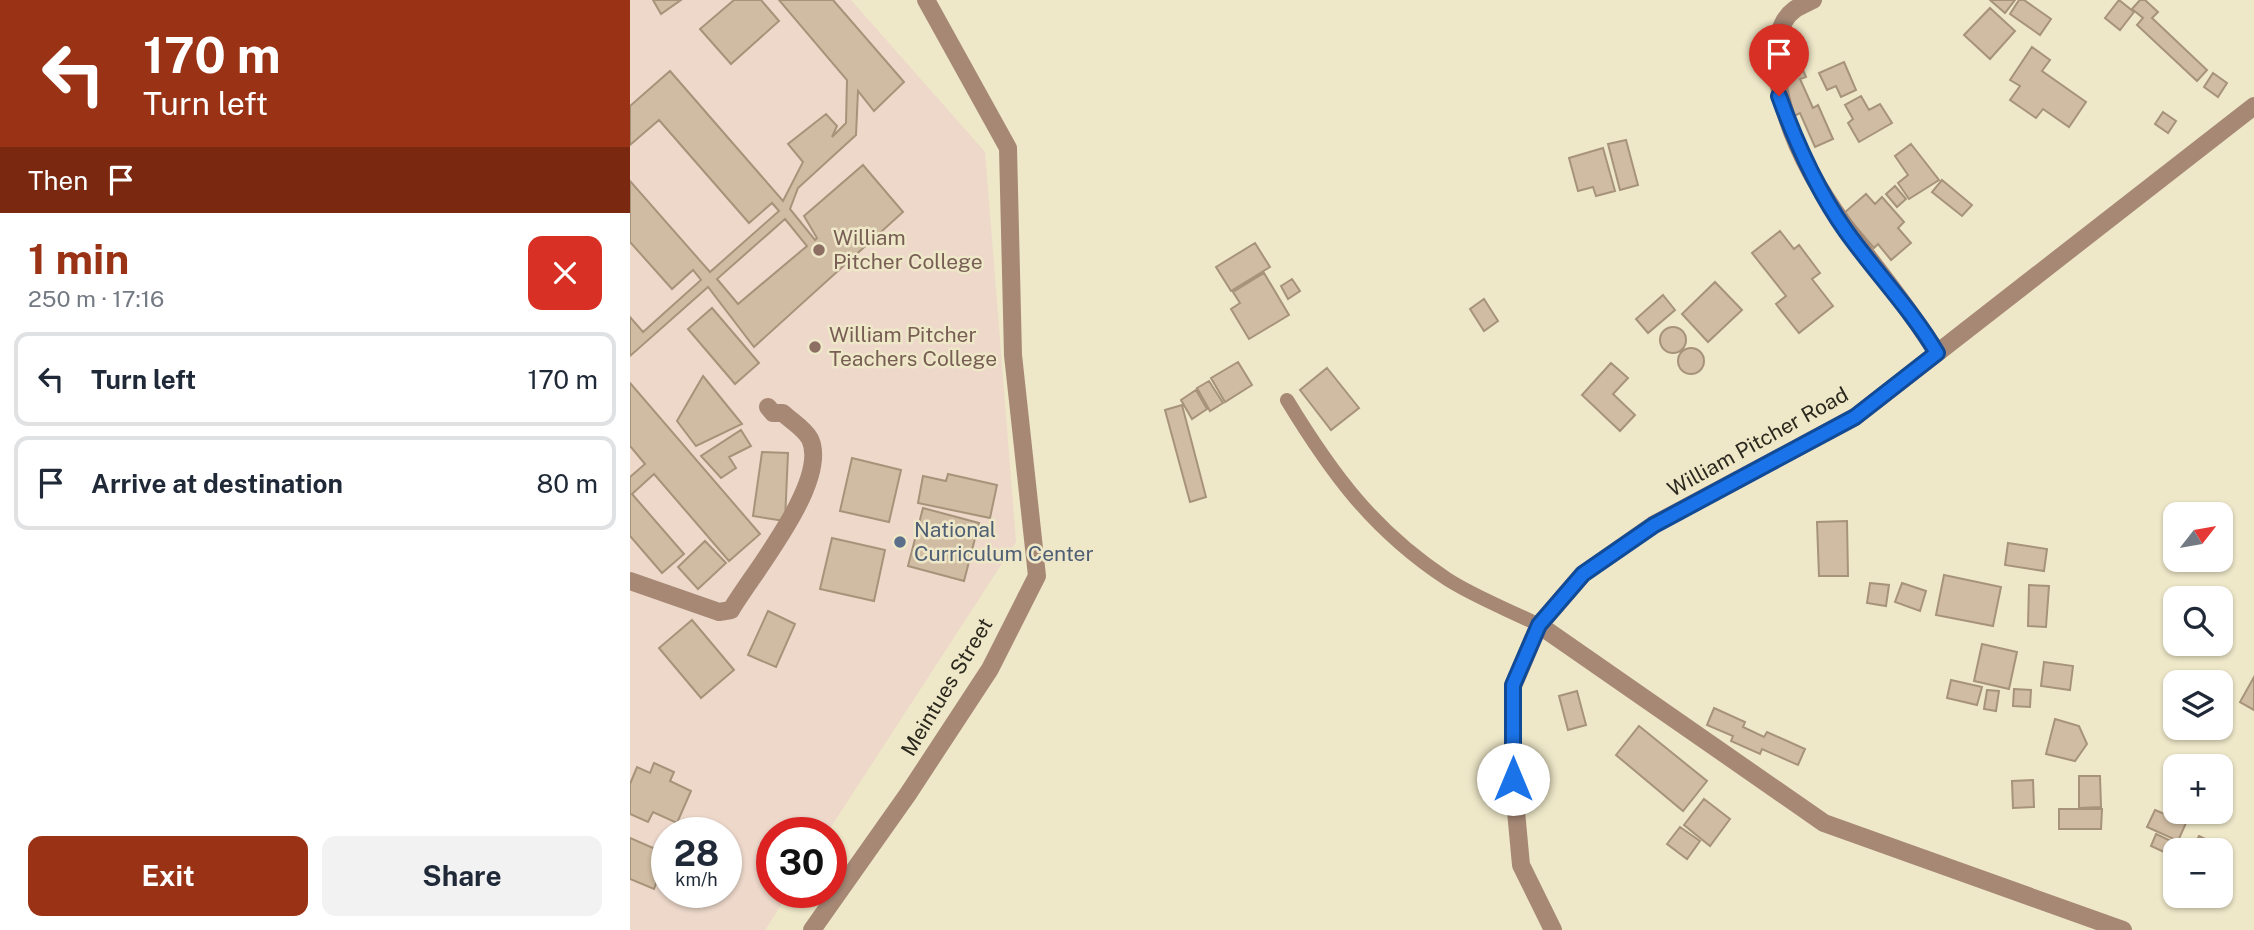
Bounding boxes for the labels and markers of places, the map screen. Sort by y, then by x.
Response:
pin [1749,24,1809,96]
place label: William Pitcher College [833,225,983,274]
marker: William Pitcher College [811,242,827,258]
place label: William Pitcher Teachers College [829,322,997,371]
marker: William Pitcher Teachers College [807,339,823,355]
place label: National Curriculum Center [914,517,1094,566]
marker: National Curriculum Center [892,534,908,550]

